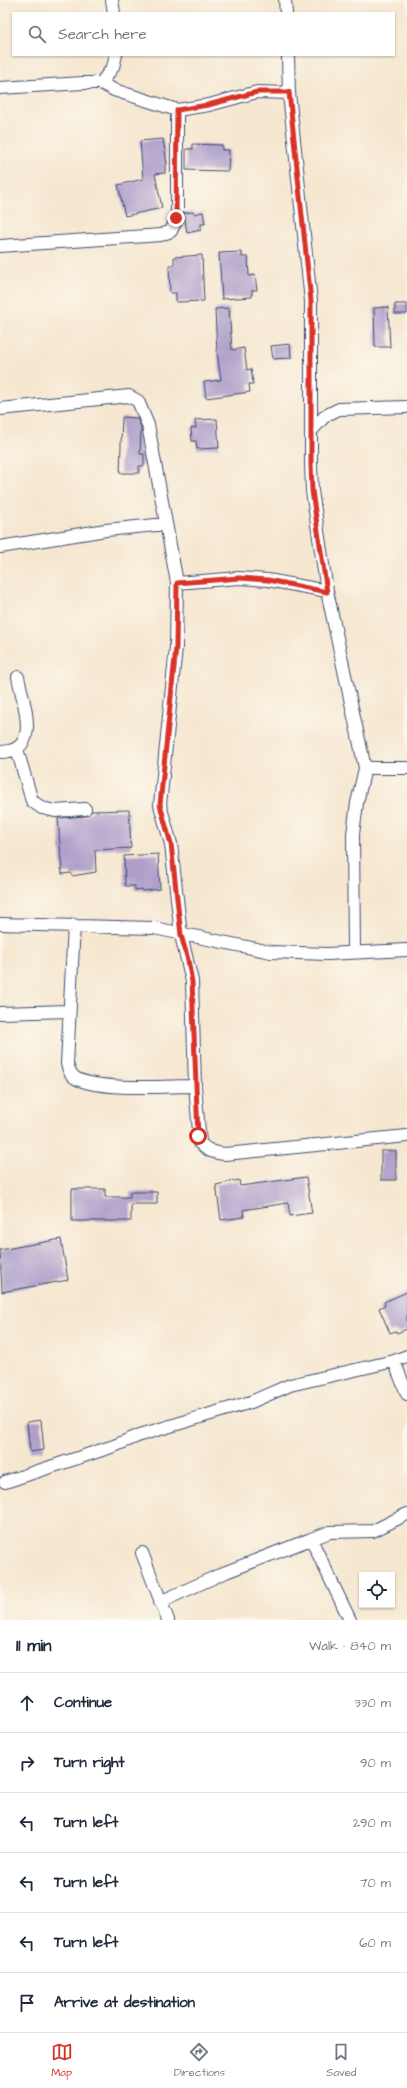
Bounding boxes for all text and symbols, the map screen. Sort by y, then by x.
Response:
search box [12,12,395,56]
icon: search [26,23,48,45]
text: Search here [58,24,147,45]
route end [167,209,185,227]
route start [189,1127,207,1145]
map controls [359,1572,395,1608]
button: locate [359,1572,395,1608]
text: 11 min [16,1634,51,1658]
text: Walk · 840 m [309,1637,391,1655]
icon: ahead [16,1692,38,1714]
text: Continue [54,1692,112,1713]
text: 330 m [354,1694,391,1712]
icon: right [16,1752,38,1774]
text: Turn right [54,1752,125,1773]
text: 90 m [360,1754,391,1772]
icon: left [16,1812,38,1834]
text: Turn left [54,1812,118,1833]
text: 290 m [353,1814,391,1832]
icon: left [16,1872,38,1894]
text: Turn left [54,1872,118,1893]
text: 70 m [359,1874,391,1892]
icon: left [16,1932,38,1954]
text: Turn left [54,1932,118,1953]
text: 60 m [359,1934,391,1952]
icon: arrive [16,1992,38,2014]
text: Arrive at destination [54,1992,195,2013]
tab: Map [51,2041,73,2080]
tab: Directions [174,2041,225,2080]
tab: Saved [326,2041,356,2080]

